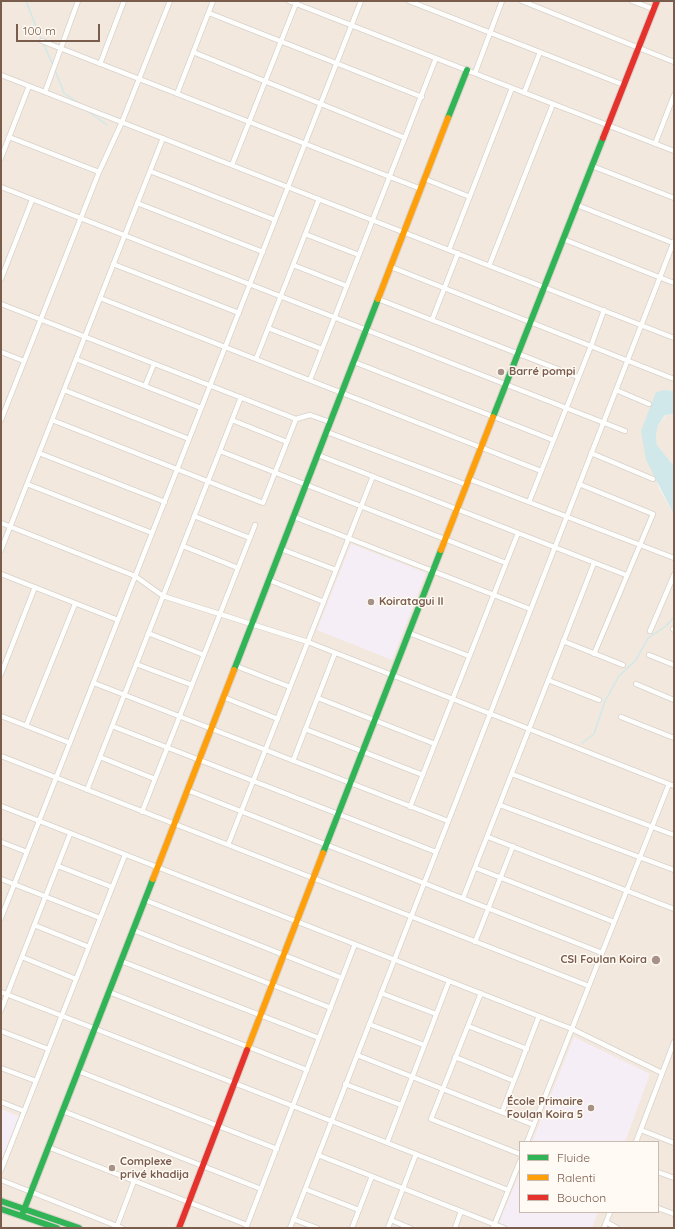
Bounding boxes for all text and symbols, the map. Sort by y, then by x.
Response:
scale bar [18,16,102,42]
text: 100 m [23,23,56,38]
place label: Barré pompi [509,365,575,379]
marker: Barré pompi [496,367,506,377]
place label: Koiratagui II [379,595,444,609]
marker: Koiratagui II [366,597,376,607]
place label: CSI Foulan Koira [561,953,647,967]
marker: CSI Foulan Koira [650,954,662,966]
place label: École Primaire Foulan Koira 5 [507,1095,583,1121]
marker: École Primaire Foulan Koira 5 [586,1103,596,1113]
legend [519,1141,659,1213]
text: Fluide [557,1150,590,1165]
place label: Complexe privé khadija [120,1155,189,1181]
marker: Complexe privé khadija [107,1163,117,1173]
text: Ralenti [557,1170,595,1185]
text: Bouchon [557,1190,606,1205]

